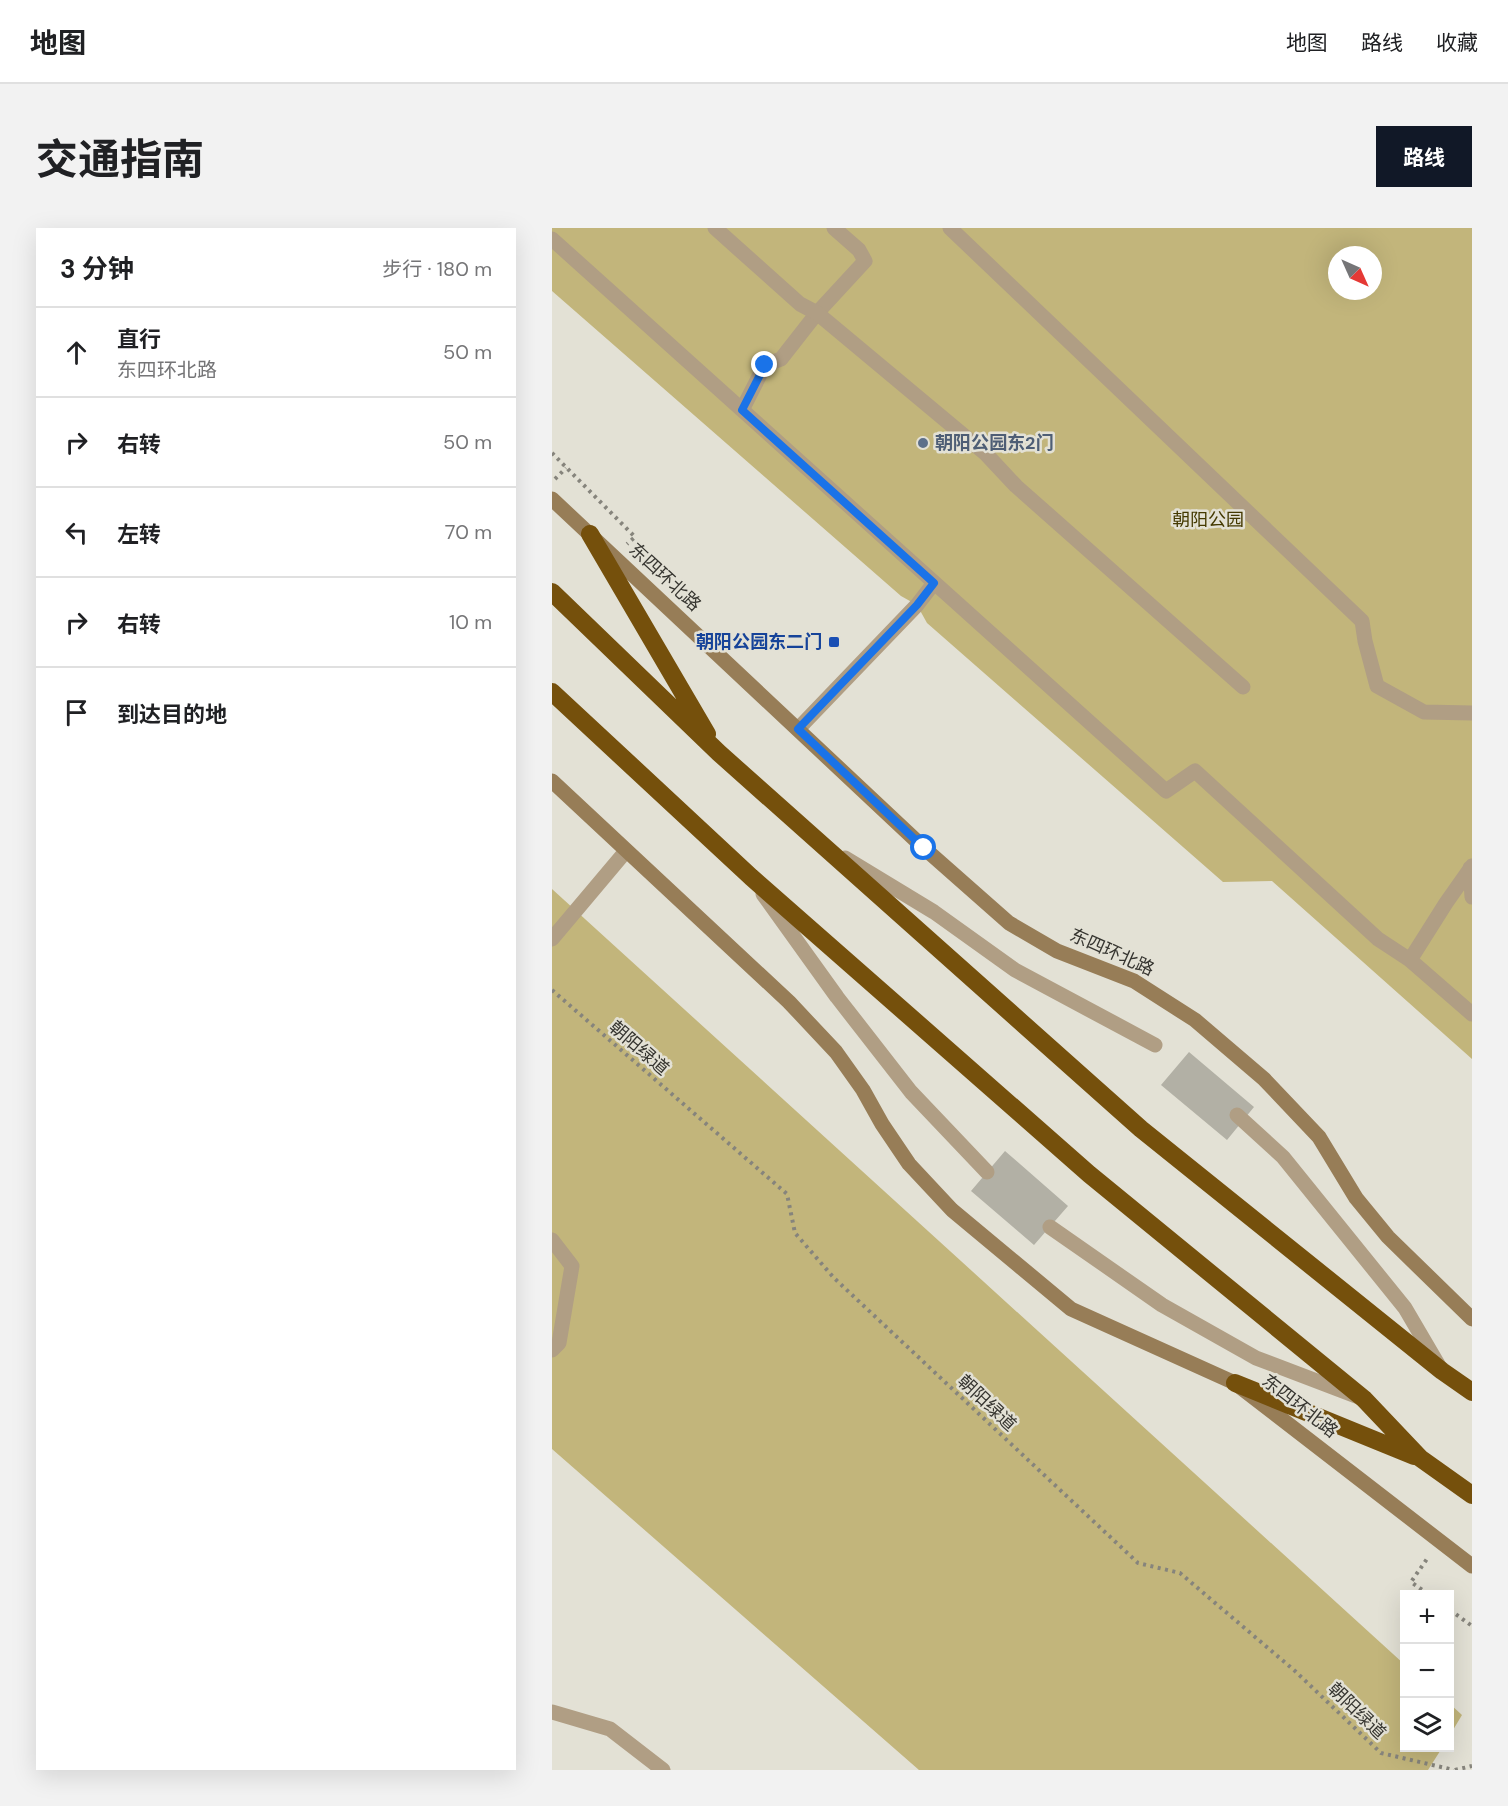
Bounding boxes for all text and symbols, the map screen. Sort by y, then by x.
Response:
text: 地图 [30,25,86,62]
text: 地图 [1286,29,1328,57]
text: 路线 [1361,29,1403,57]
text: 收藏 [1436,29,1478,57]
button: 路线 [1376,126,1472,187]
text: 交通指南 [36,132,204,187]
north arrow [1328,246,1382,300]
text: 3 分钟 [60,252,134,286]
text: 步行 · 180 m [382,256,492,282]
text: 直行 [117,325,161,354]
icon: ahead [60,336,93,369]
text: 50 m [443,339,492,365]
route end [751,351,777,377]
text: 东四环北路 [117,357,217,383]
icon: right [60,426,93,459]
text: 50 m [443,429,492,455]
text: 右转 [117,430,161,459]
place label: 朝阳公园东2门 [935,431,1053,455]
marker: 朝阳公园东2门 [916,436,930,450]
park label: 朝阳公园 [1172,508,1244,532]
icon: left [60,516,93,549]
text: 70 m [445,519,492,545]
text: 左转 [117,520,161,549]
street label: 东四环北路 [624,538,706,616]
icon: right [60,606,93,639]
text: 10 m [449,609,492,635]
text: 右转 [117,610,161,639]
place label: 朝阳公园东二门 [696,630,822,654]
marker: 朝阳公园东二门 [827,635,841,649]
icon: arrive [60,696,93,729]
text: 到达目的地 [117,700,227,729]
route start [910,834,936,860]
street label: 东四环北路 [1066,923,1158,981]
street label: 朝阳绿道 [604,1015,674,1081]
street label: 东四环北路 [1257,1369,1343,1443]
street label: 朝阳绿道 [952,1370,1022,1436]
map controls [1400,1590,1454,1752]
button: + [1400,1590,1454,1644]
button: − [1400,1644,1454,1698]
street label: 朝阳绿道 [1323,1677,1391,1745]
button: layers [1400,1698,1454,1752]

